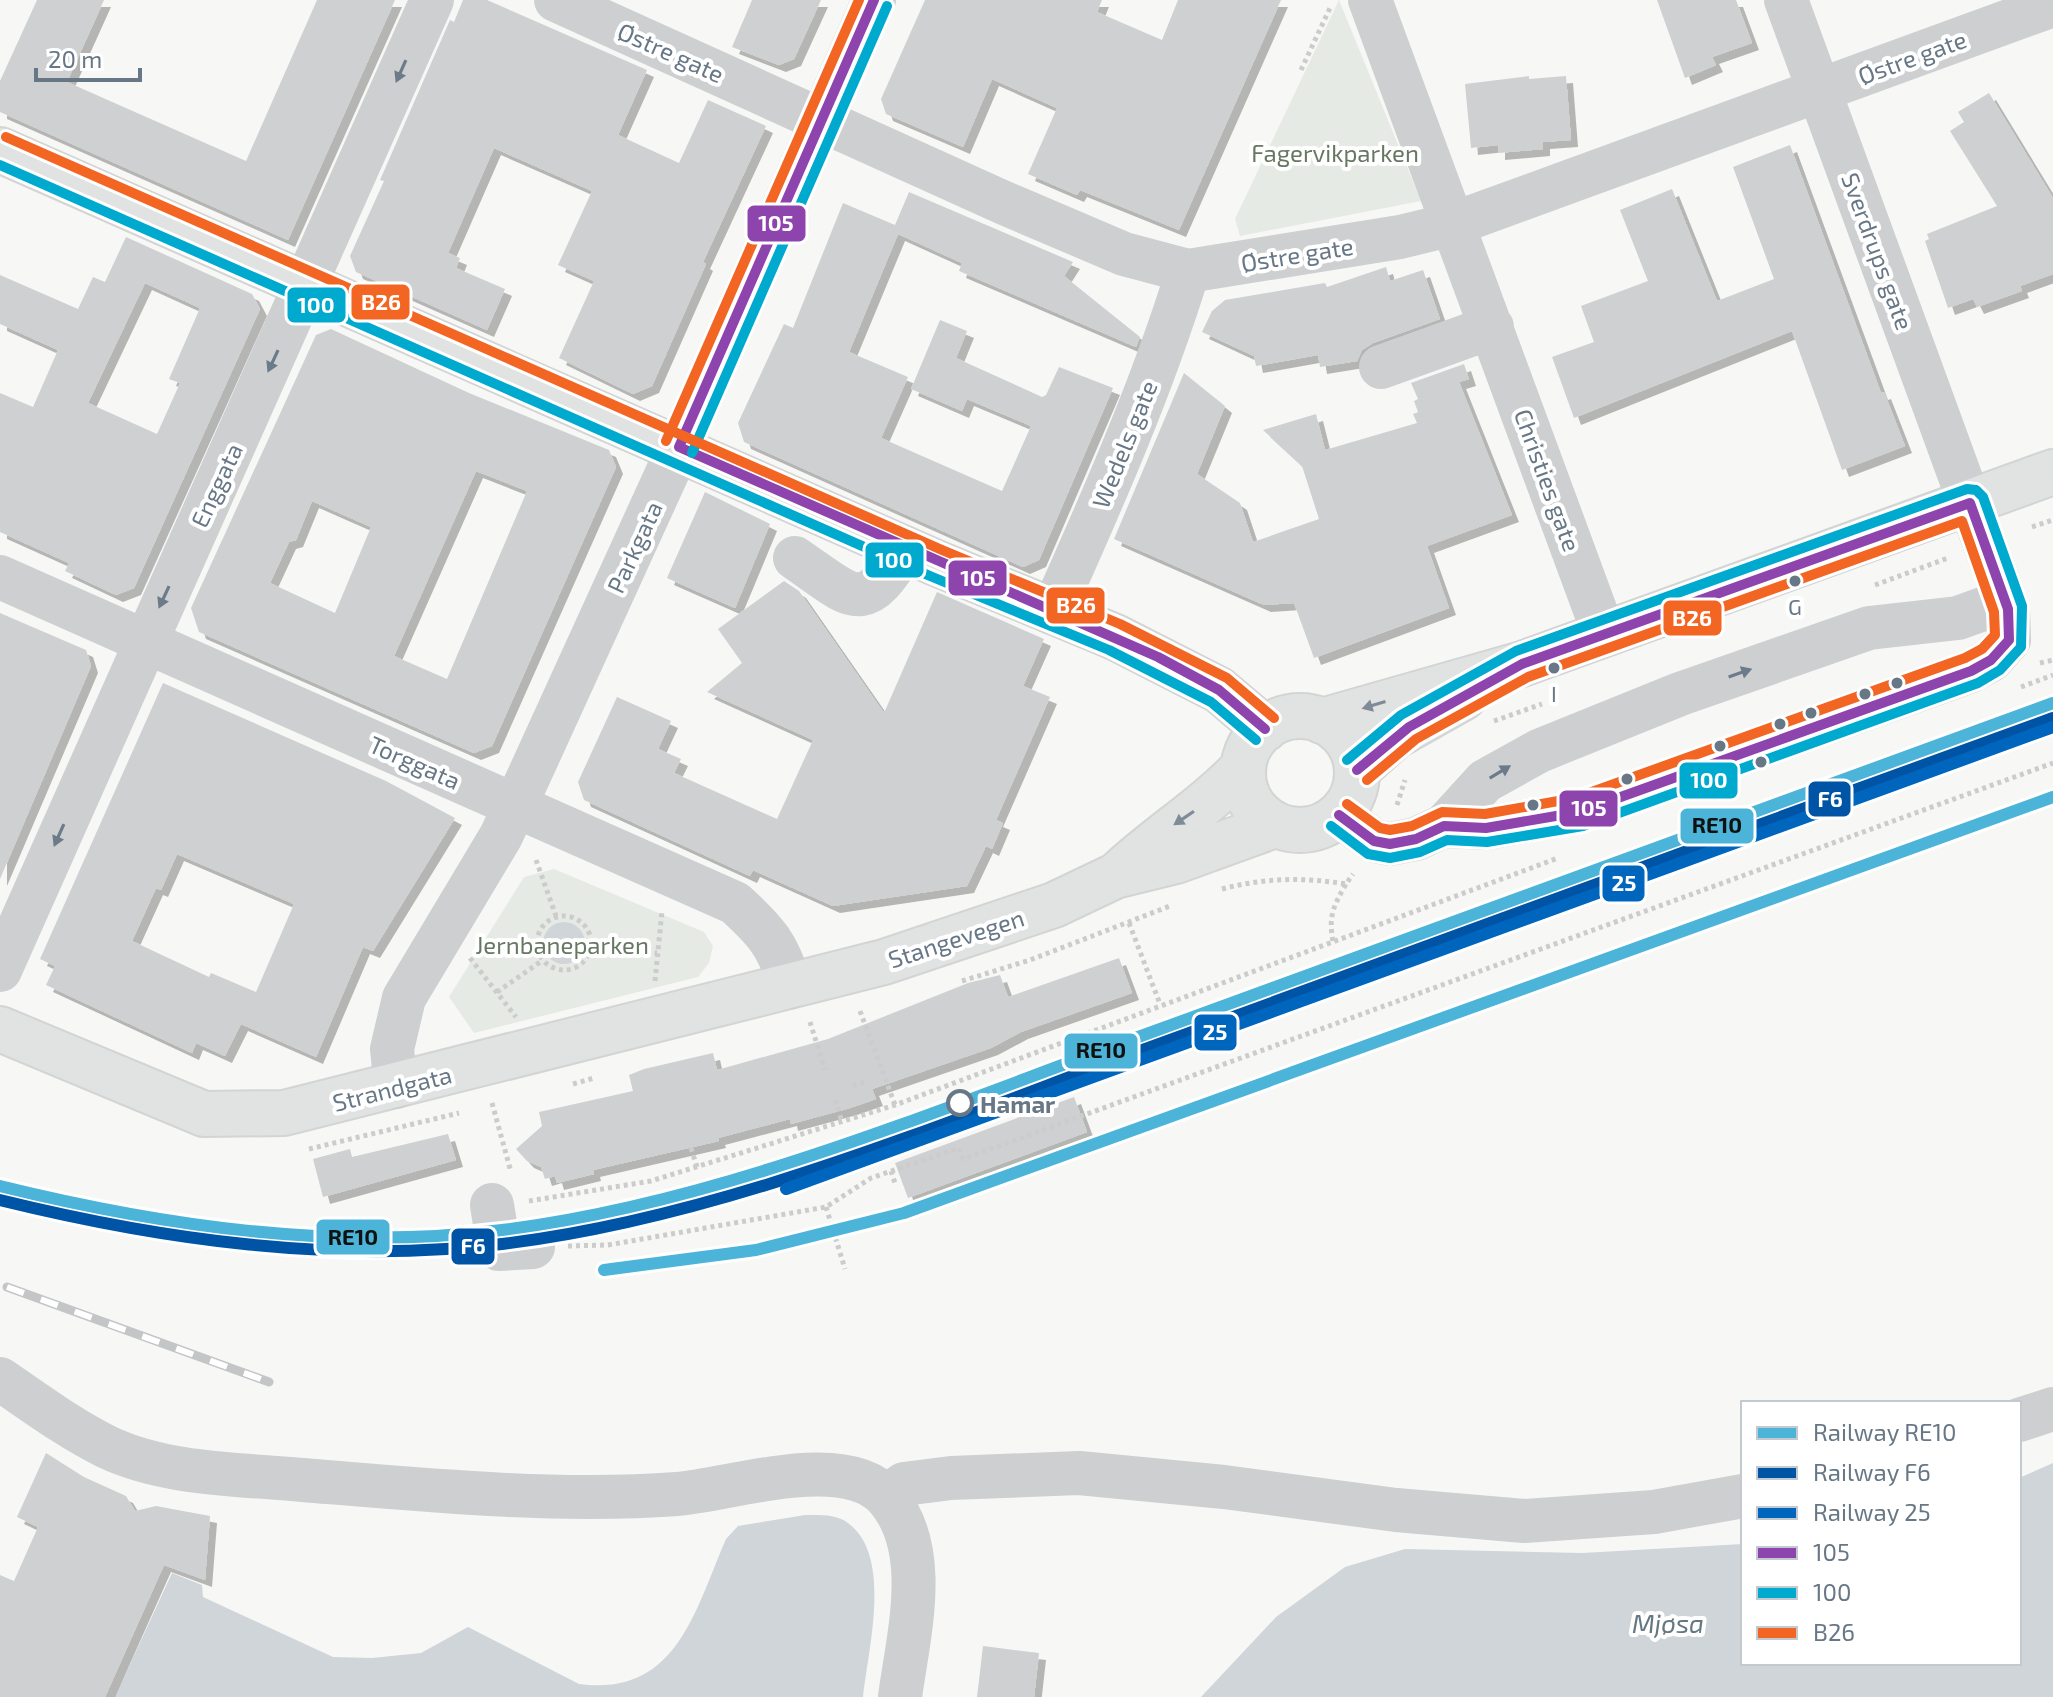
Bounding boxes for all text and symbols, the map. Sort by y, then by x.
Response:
street label: Østre gate [613,16,729,88]
street label: Østre gate [1854,24,1970,90]
scale bar [36,32,140,82]
text: 20 m [48,44,102,73]
one-way arrow [394,60,407,83]
park label: Fagervikparken [1251,138,1419,167]
street label: Sverdrups gate [1836,168,1920,334]
line badge: 105 [746,204,807,243]
text: 105 [758,209,794,235]
street label: Østre gate [1239,231,1355,277]
line badge: B26 [350,283,411,321]
line badge: 100 [286,286,347,324]
text: B26 [361,288,401,314]
text: 100 [297,291,335,317]
one-way arrow [266,349,280,372]
street label: Wedels gate [1085,376,1163,512]
street label: Christies gate [1509,405,1587,555]
street label: Enggata [184,438,248,532]
street label: Parkgata [600,497,668,597]
line badge: 100 [864,541,925,579]
text: 100 [875,546,913,572]
line badge: 105 [947,559,1008,597]
text: 105 [960,564,996,590]
marker: G [1787,573,1803,589]
one-way arrow [158,585,171,609]
line badge: B26 [1045,586,1106,625]
text: B26 [1056,591,1096,617]
place label: G [1788,593,1802,619]
line badge: B26 [1662,599,1723,637]
text: B26 [1672,604,1712,630]
marker: I [1546,660,1562,676]
one-way arrow [1728,667,1752,679]
unlabelled marker [1889,675,1905,691]
place label: I [1551,680,1557,706]
unlabelled marker [1857,686,1873,702]
one-way arrow [1362,699,1386,711]
unlabelled marker [1803,705,1819,721]
unlabelled marker [1772,716,1788,732]
street label: Torggata [365,729,465,795]
unlabelled marker [1712,738,1728,754]
unlabelled marker [1753,754,1769,770]
line badge: 100 [1678,761,1739,800]
one-way arrow [1489,766,1511,780]
text: 100 [1690,766,1728,792]
unlabelled marker [1619,771,1635,787]
line badge: F6 [1807,780,1852,818]
text: F6 [1817,785,1843,811]
line badge: 105 [1558,789,1619,828]
text: 105 [1571,794,1607,820]
unlabelled marker [1525,797,1541,813]
line badge: RE10 [1679,807,1755,845]
one-way arrow [1174,810,1195,825]
text: RE10 [1692,811,1742,837]
one-way arrow [53,823,66,846]
line badge: 25 [1601,864,1646,903]
text: 25 [1612,869,1636,895]
street label: Stangevegen [884,902,1028,974]
park label: Jernbaneparken [475,930,649,959]
line badge: 25 [1193,1013,1238,1052]
text: 25 [1203,1018,1227,1044]
line badge: RE10 [1063,1032,1139,1070]
text: RE10 [1076,1036,1126,1062]
street label: Strandgata [329,1059,455,1117]
place label: Hamar [980,1089,1056,1118]
marker: Hamar [947,1090,973,1116]
line badge: RE10 [315,1218,391,1256]
text: RE10 [328,1223,378,1249]
line badge: F6 [450,1227,496,1266]
text: F6 [460,1232,486,1258]
legend [1741,1401,2021,1665]
text: Railway RE10 [1813,1417,1956,1446]
text: Railway F6 [1813,1457,1931,1486]
text: Railway 25 [1813,1497,1931,1526]
text: 105 [1813,1537,1850,1566]
text: 100 [1813,1577,1852,1606]
water label: Mjøsa [1632,1607,1704,1638]
text: B26 [1813,1617,1855,1646]

